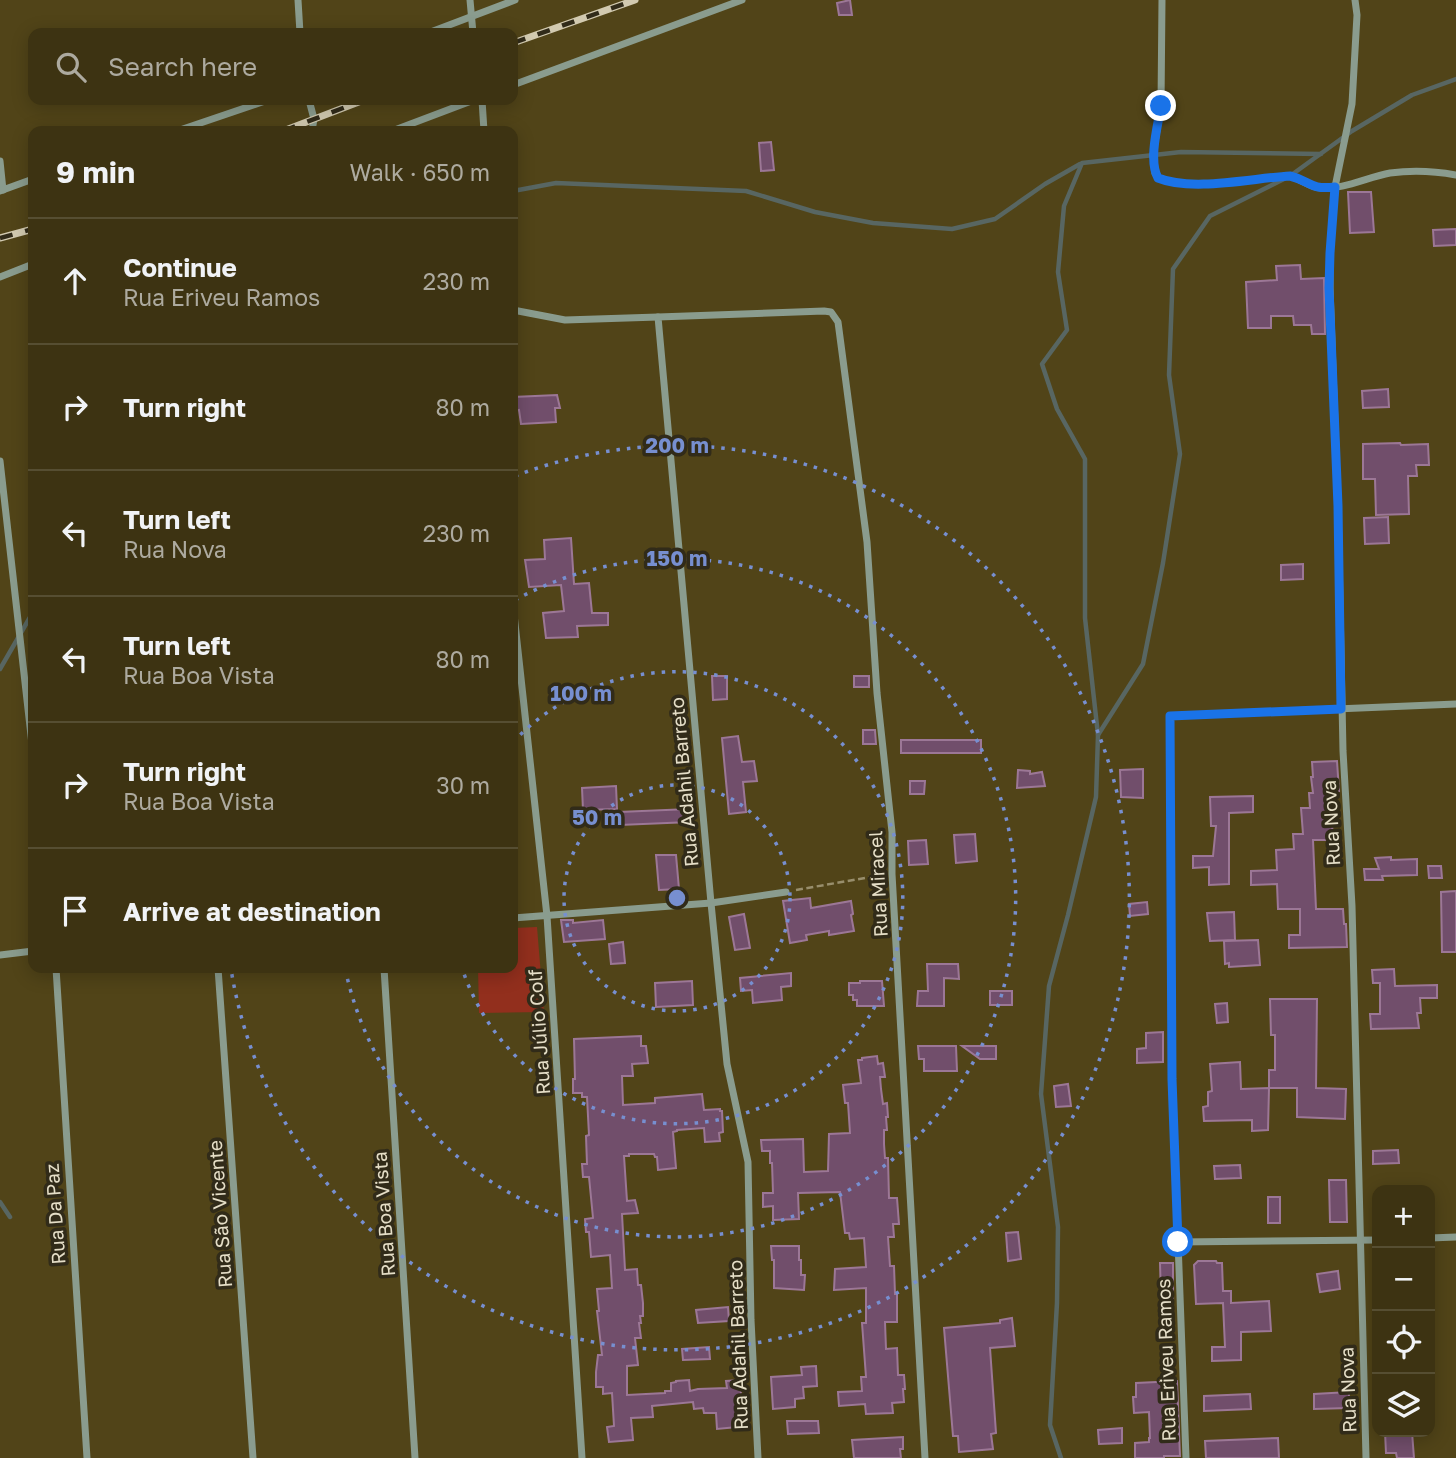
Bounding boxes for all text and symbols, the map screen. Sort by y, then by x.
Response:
search box [28,28,518,105]
icon: search [52,48,90,86]
text: Search here [108,51,257,82]
route end [1145,90,1176,121]
text: 9 min [56,154,135,190]
text: Walk · 650 m [349,158,490,186]
text: Continue [123,252,237,283]
icon: ahead [56,262,94,300]
text: 230 m [423,267,490,295]
text: Rua Eriveu Ramos [123,283,320,311]
icon: right [56,388,94,426]
text: Turn right [123,392,246,423]
text: 80 m [436,393,490,421]
text: 200 m [645,432,709,458]
text: Turn left [123,504,231,535]
icon: left [56,514,94,552]
text: 230 m [423,519,490,547]
text: Rua Nova [123,535,227,563]
text: 150 m [647,545,707,571]
text: Turn left [123,630,231,661]
icon: left [56,640,94,678]
text: 80 m [436,645,490,673]
text: Rua Boa Vista [123,661,275,689]
text: 100 m [550,680,612,706]
street label: Rua Adahil Barreto [665,696,702,868]
text: Turn right [123,756,246,787]
icon: right [56,766,94,804]
text: 30 m [436,771,490,799]
street label: Rua Nova [1317,780,1344,866]
text: Rua Boa Vista [123,787,275,815]
text: 50 m [572,804,622,830]
street label: Rua Miracel [863,830,892,938]
centre of rings [665,886,689,910]
icon: arrive [56,892,94,930]
text: Arrive at destination [123,896,381,927]
street label: Rua Júlio Colf [523,968,554,1096]
street label: Rua São Vicente [203,1139,236,1289]
street label: Rua Boa Vista [368,1151,399,1277]
street label: Rua Da Paz [40,1163,69,1265]
map controls [1372,1185,1435,1437]
button: + [1372,1185,1435,1248]
route start [1162,1226,1193,1257]
button: − [1372,1248,1435,1311]
street label: Rua Adahil Barreto [723,1260,752,1430]
street label: Rua Eriveu Ramos [1151,1278,1180,1442]
button: locate [1372,1311,1435,1374]
street label: Rua Nova [1335,1347,1360,1433]
button: layers [1372,1374,1435,1437]

